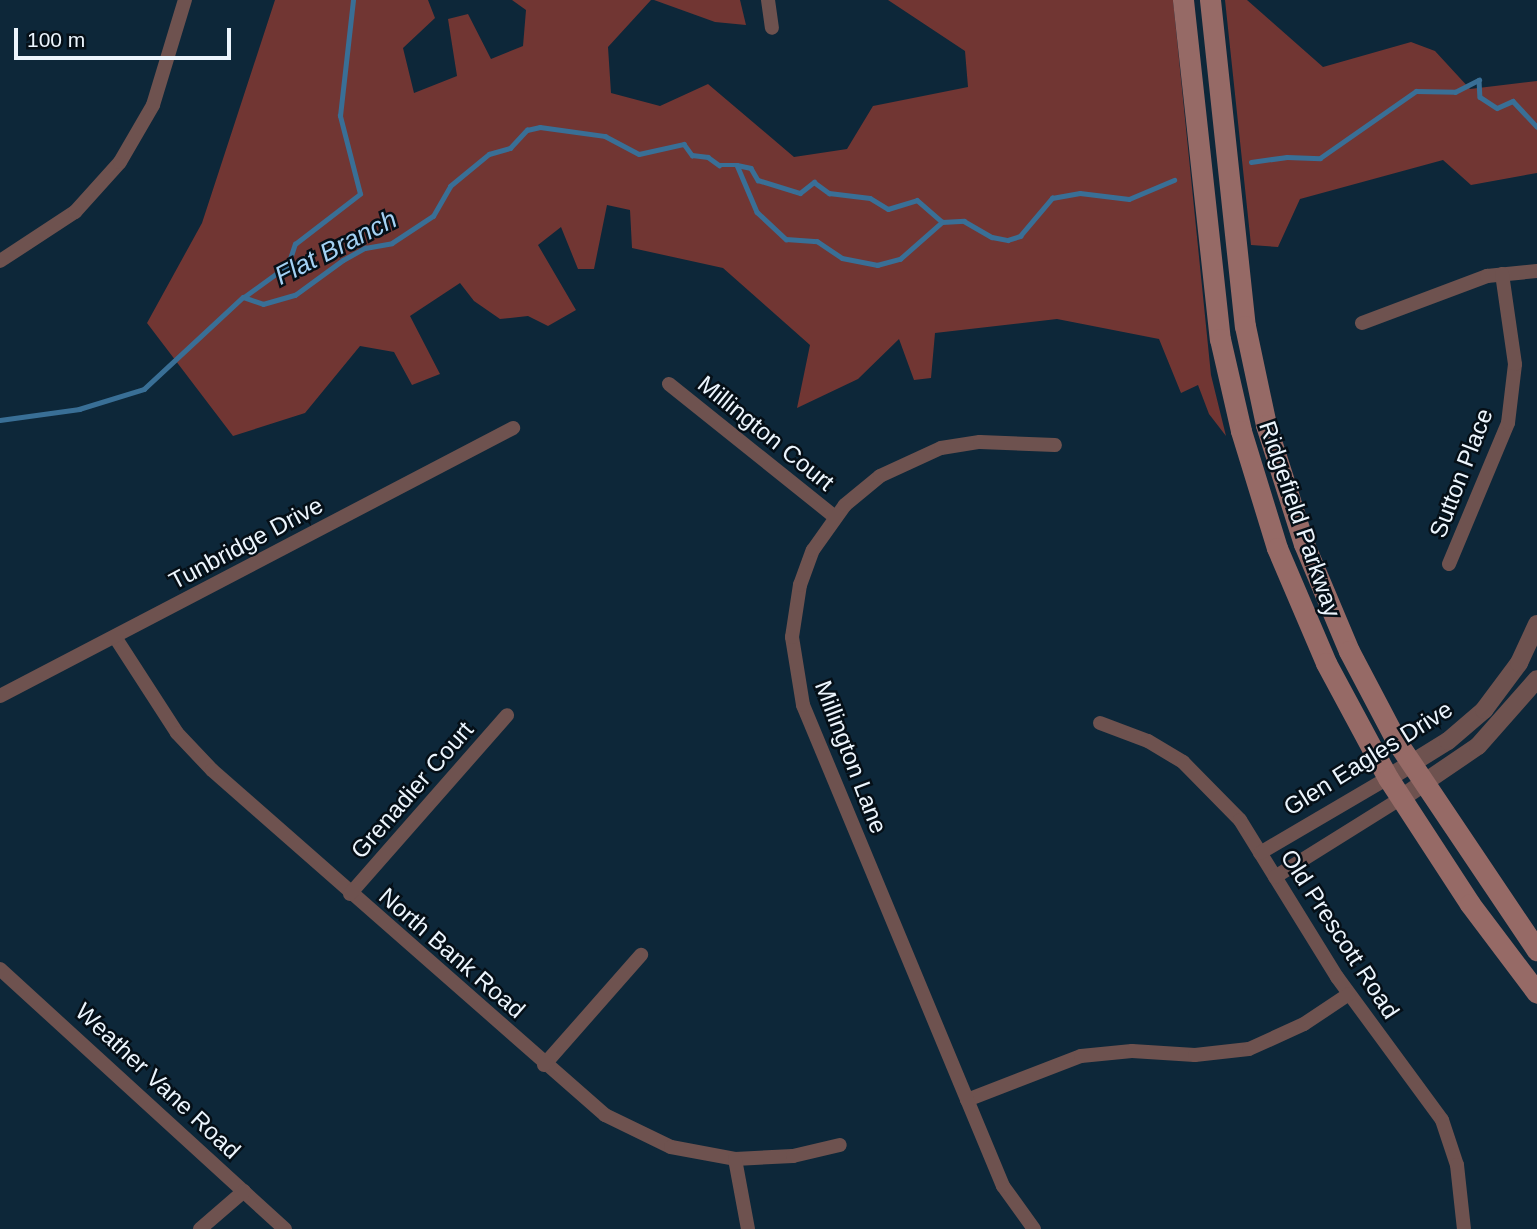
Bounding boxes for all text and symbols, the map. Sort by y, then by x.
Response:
scale bar [18,14,234,58]
text: 100 m [27,28,85,51]
water label: Flat Branch [270,204,402,292]
street label: Millington Court [692,369,840,497]
street label: Sutton Place [1423,404,1499,542]
street label: Ridgefield Parkway [1253,417,1347,621]
street label: Tunbridge Drive [164,490,328,596]
street label: Millington Lane [809,676,893,838]
street label: Glen Eagles Drive [1278,695,1458,821]
street label: Grenadier Court [345,716,479,864]
street label: Old Prescott Road [1275,844,1405,1024]
street label: North Bank Road [373,882,531,1024]
street label: Weather Vane Road [69,997,247,1165]

